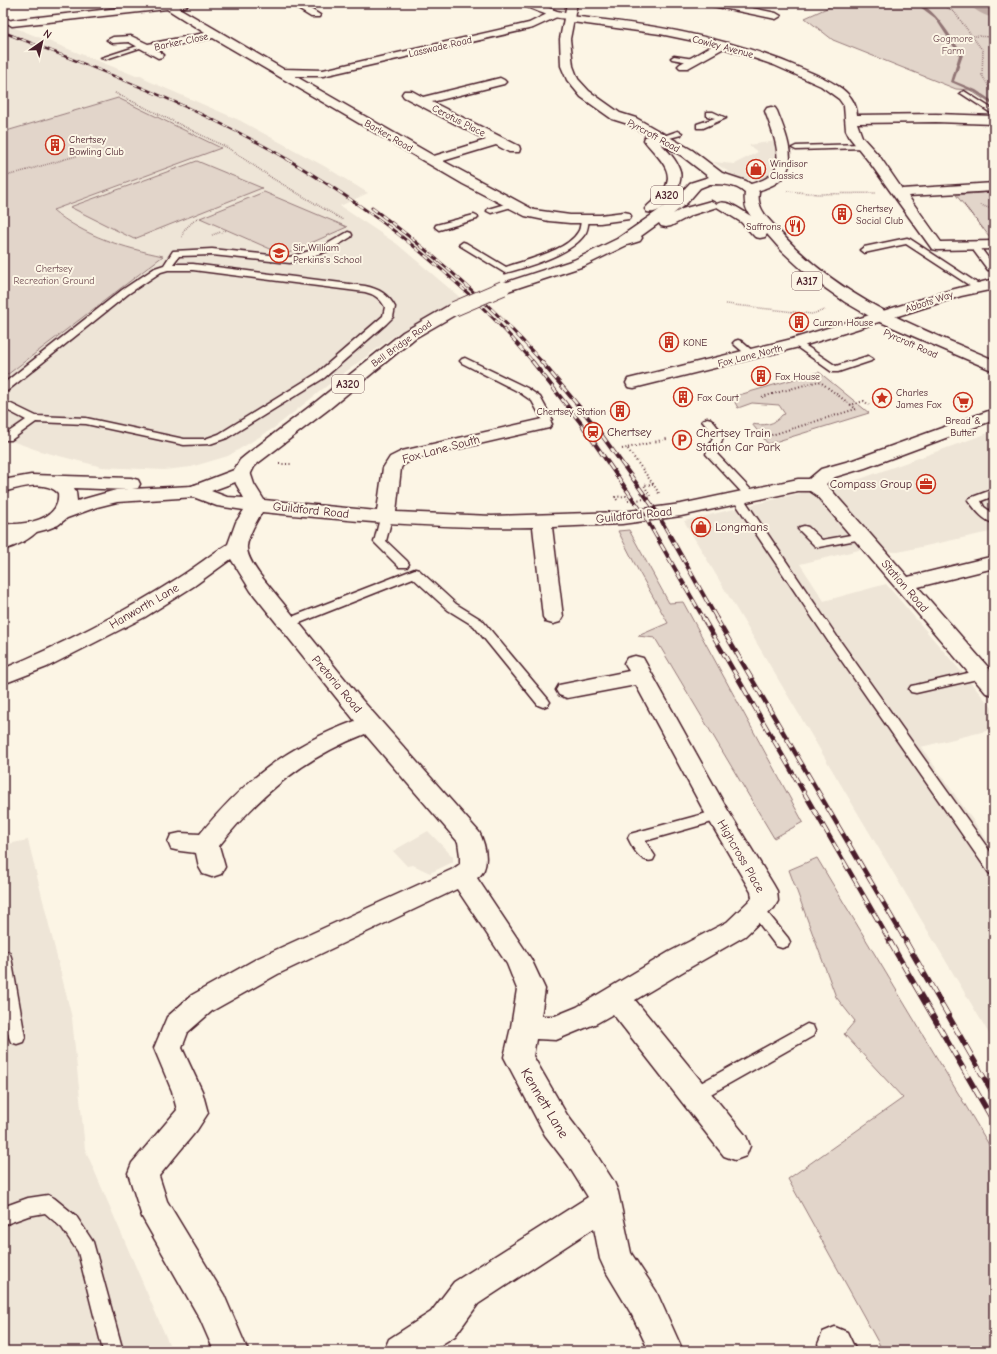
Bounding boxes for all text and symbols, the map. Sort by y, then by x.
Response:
north arrow [22,22,62,62]
text: N [41,27,54,42]
street label: Barker Close [153,30,209,54]
street label: Cowley Avenue [691,33,755,61]
park label: Gogmore Farm [933,33,973,57]
street label: Lasswade Road [407,34,473,60]
street label: Cerotus Place [430,102,487,139]
street label: Barker Road [362,117,415,155]
street label: Pyrcroft Road [625,117,682,155]
building icon: Chertsey Bowling Club [44,134,66,156]
place label: Chertsey Bowling Club [69,134,124,158]
shop icon: Windisor Classics [745,158,767,180]
place label: Windisor Classics [770,158,807,182]
road number: A320 [651,186,683,204]
building icon: Chertsey Social Club [831,203,853,225]
place label: Chertsey Social Club [856,203,903,227]
restaurant icon: Saffrons [784,215,806,237]
place label: Saffrons [746,221,781,233]
school or university icon: Sir William Perkins's School [268,242,290,264]
place label: Sir William Perkins's School [293,242,362,266]
park label: Chertsey Recreation Ground [13,263,95,287]
road number: A317 [792,272,822,290]
street label: Abbots Way [904,288,955,315]
building icon: Curzon House [788,311,810,333]
place label: Curzon House [813,317,873,329]
street label: Bell Bridge Road [369,318,434,370]
street label: Pyrcroft Road [882,327,940,361]
building icon: KONE [658,331,680,353]
place label: KONE [683,337,707,349]
street label: Fox Lane North [717,342,784,370]
building icon: Fox House [750,365,772,387]
place label: Fox House [775,371,820,383]
road number: A320 [332,375,364,393]
building icon: Fox Court [672,386,694,408]
place icon: Charles James Fox [871,387,893,409]
place label: Charles James Fox [896,387,942,411]
supermarket icon: Bread & Butter [952,391,974,413]
place label: Fox Court [697,392,740,404]
building icon: Chertsey Station [609,400,631,422]
place label: Chertsey Station [537,406,606,418]
place label: Bread & Butter [945,415,981,439]
station icon: Chertsey [582,421,604,443]
place label: Chertsey [607,425,652,439]
place label: Chertsey Train Station Car Park [696,426,781,454]
parking icon: Chertsey Train Station Car Park [671,429,693,451]
street label: Fox Lane South [401,432,481,466]
office icon: Compass Group [915,473,937,495]
place label: Compass Group [830,477,912,491]
street label: Guildford Road [272,499,350,521]
street label: Guildford Road [595,504,673,526]
shop icon: Longmans [690,516,712,538]
place label: Longmans [715,520,768,534]
street label: Station Road [878,557,932,615]
street label: Hanworth Lane [107,580,181,632]
street label: Pretoria Road [309,653,365,715]
street label: Highcross Place [714,817,768,895]
street label: Kennett Lane [517,1065,572,1141]

